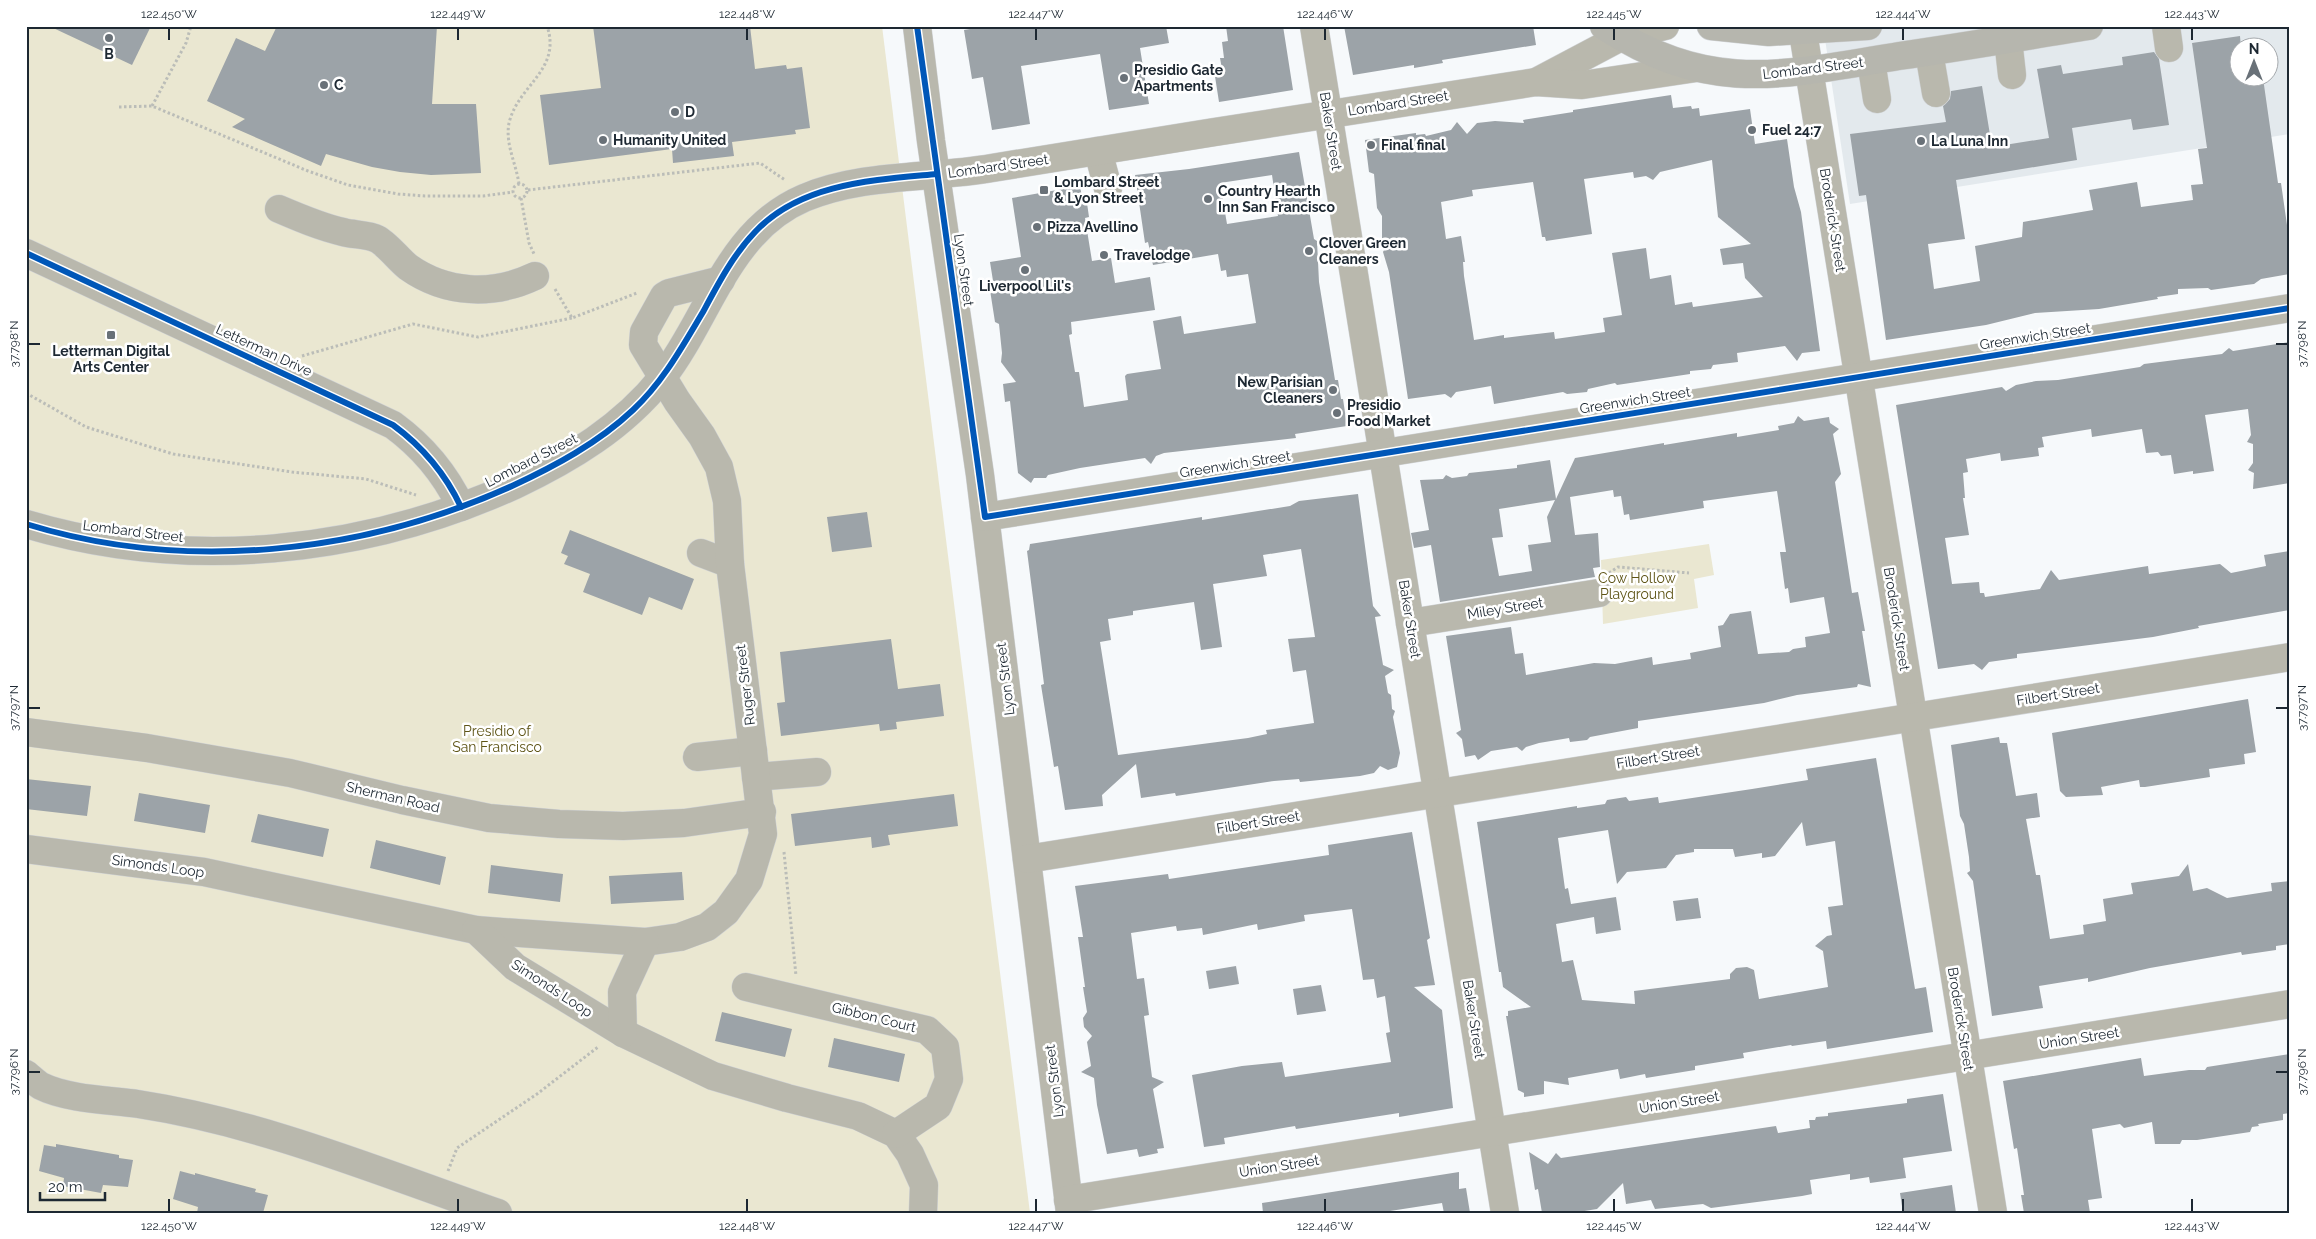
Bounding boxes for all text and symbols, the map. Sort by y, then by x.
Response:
text: 122.450°W [141,7,197,21]
text: 122.449°W [430,7,486,21]
text: 122.448°W [719,7,775,21]
text: 122.447°W [1008,7,1064,21]
text: 122.446°W [1297,7,1353,21]
text: 122.445°W [1586,7,1642,21]
text: 122.444°W [1875,7,1931,21]
text: 122.443°W [2165,7,2220,21]
marker: B [103,32,115,44]
north arrow [2228,38,2278,88]
text: N [2249,41,2259,57]
place label: B [104,46,114,62]
street label: Lombard Street [1762,54,1865,82]
place label: Presidio Gate Apartments [1134,62,1224,94]
marker: Presidio Gate Apartments [1118,72,1130,84]
place label: C [334,77,344,93]
marker: C [318,79,330,91]
street label: Lombard Street [1347,87,1450,119]
street label: Baker Street [1317,91,1345,172]
place label: D [685,104,695,120]
marker: D [669,106,681,118]
place label: Fuel 24:7 [1762,122,1822,138]
marker: Fuel 24:7 [1746,124,1758,136]
place label: Humanity United [613,132,726,148]
place label: La Luna Inn [1931,133,2008,149]
marker: Humanity United [597,134,609,146]
marker: La Luna Inn [1915,135,1927,147]
place label: Final final [1381,137,1446,153]
marker: Final final [1365,139,1377,151]
street label: Lombard Street [947,151,1050,181]
street label: Broderick Street [1817,167,1849,273]
place label: Lombard Street & Lyon Street [1054,174,1160,206]
place label: Country Hearth Inn San Francisco [1218,183,1335,215]
marker: Lombard Street & Lyon Street [1038,184,1050,196]
marker: Country Hearth Inn San Francisco [1202,193,1214,205]
place label: Pizza Avellino [1047,219,1139,235]
marker: Pizza Avellino [1031,221,1043,233]
street label: Lyon Street [951,233,977,308]
place label: Clover Green Cleaners [1319,235,1406,267]
marker: Clover Green Cleaners [1303,245,1315,257]
place label: Travelodge [1114,247,1191,263]
marker: Travelodge [1098,249,1110,261]
marker: Liverpool Lil's [1019,264,1031,276]
place label: Liverpool Lil's [979,278,1071,294]
street label: Greenwich Street [1979,319,2092,353]
text: 37.798°N [7,321,21,367]
street label: Letterman Drive [213,321,315,379]
text: 37.798°N [2295,321,2309,367]
marker: Letterman Digital Arts Center [105,329,117,341]
place label: Letterman Digital Arts Center [52,343,170,375]
place label: New Parisian Cleaners [1237,374,1323,406]
street label: Greenwich Street [1579,383,1692,417]
marker: New Parisian Cleaners [1327,384,1339,396]
place label: Presidio Food Market [1347,397,1431,429]
marker: Presidio Food Market [1331,407,1343,419]
street label: Lombard Street [482,430,580,490]
street label: Greenwich Street [1179,447,1292,481]
street label: Lombard Street [82,517,185,545]
street label: Broderick Street [1881,566,1913,672]
park label: Cow Hollow Playground [1598,570,1677,602]
street label: Baker Street [1396,579,1424,660]
street label: Miley Street [1466,594,1544,622]
street label: Lyon Street [993,641,1017,716]
street label: Ruger Street [732,643,758,726]
street label: Filbert Street [2015,679,2101,708]
text: 37.797°N [7,685,21,731]
text: 37.797°N [2295,685,2309,731]
park label: Presidio of San Francisco [452,723,542,755]
street label: Filbert Street [1615,742,1701,771]
street label: Sherman Road [345,778,441,816]
street label: Filbert Street [1215,807,1301,836]
street label: Simonds Loop [111,852,206,880]
street label: Simonds Loop [509,956,596,1020]
street label: Broderick Street [1945,966,1977,1072]
street label: Baker Street [1460,979,1488,1060]
street label: Gibbon Court [830,999,918,1035]
street label: Union Street [2038,1024,2120,1052]
street label: Lyon Street [1042,1043,1066,1118]
text: 37.796°N [7,1048,21,1096]
text: 37.796°N [2295,1048,2309,1096]
street label: Union Street [1638,1088,1720,1116]
street label: Union Street [1238,1152,1320,1180]
scale bar [40,1169,105,1201]
text: 20 m [48,1178,83,1196]
text: 122.450°W [141,1219,197,1233]
text: 122.449°W [430,1219,486,1233]
text: 122.448°W [719,1219,775,1233]
text: 122.447°W [1008,1219,1064,1233]
text: 122.446°W [1297,1219,1353,1233]
text: 122.445°W [1586,1219,1642,1233]
text: 122.444°W [1875,1219,1931,1233]
text: 122.443°W [2165,1219,2220,1233]

